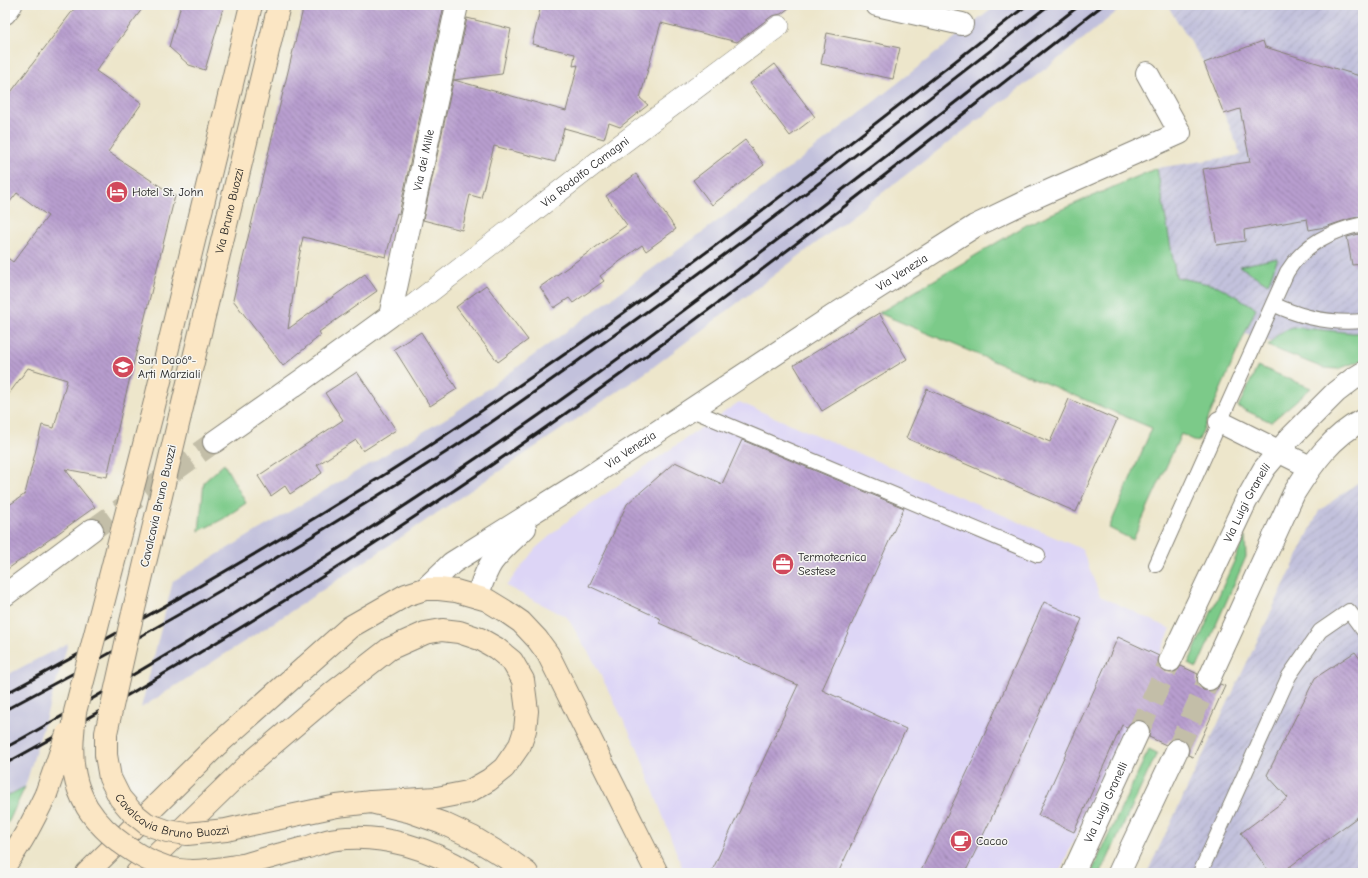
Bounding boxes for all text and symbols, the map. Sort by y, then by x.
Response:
street label: Via dei Mille [410,128,437,192]
street label: Via Rodolfo Camagni [538,134,632,210]
street label: Via Bruno Buozzi [212,167,246,255]
hotel icon: Hotel St. John [104,179,130,205]
place label: Hotel St. John [132,185,203,199]
street label: Via Venezia [874,251,930,294]
place label: San Dao6º- Arti Marziali [138,353,200,381]
school or university icon: San Dao6º- Arti Marziali [110,354,136,380]
street label: Via Venezia [603,428,659,471]
street label: Cavalcavia Bruno Buozzi [137,443,179,569]
street label: Via Luigi Granelli [1220,460,1273,544]
place label: Termotecnica Sestese [798,550,866,578]
office icon: Termotecnica Sestese [770,551,796,577]
street label: Via Luigi Granelli [1081,760,1130,845]
street label: Cavalcavia Bruno Buozzi [112,791,231,841]
cafe icon: Cacao [948,828,974,854]
place label: Cacao [976,834,1008,848]

